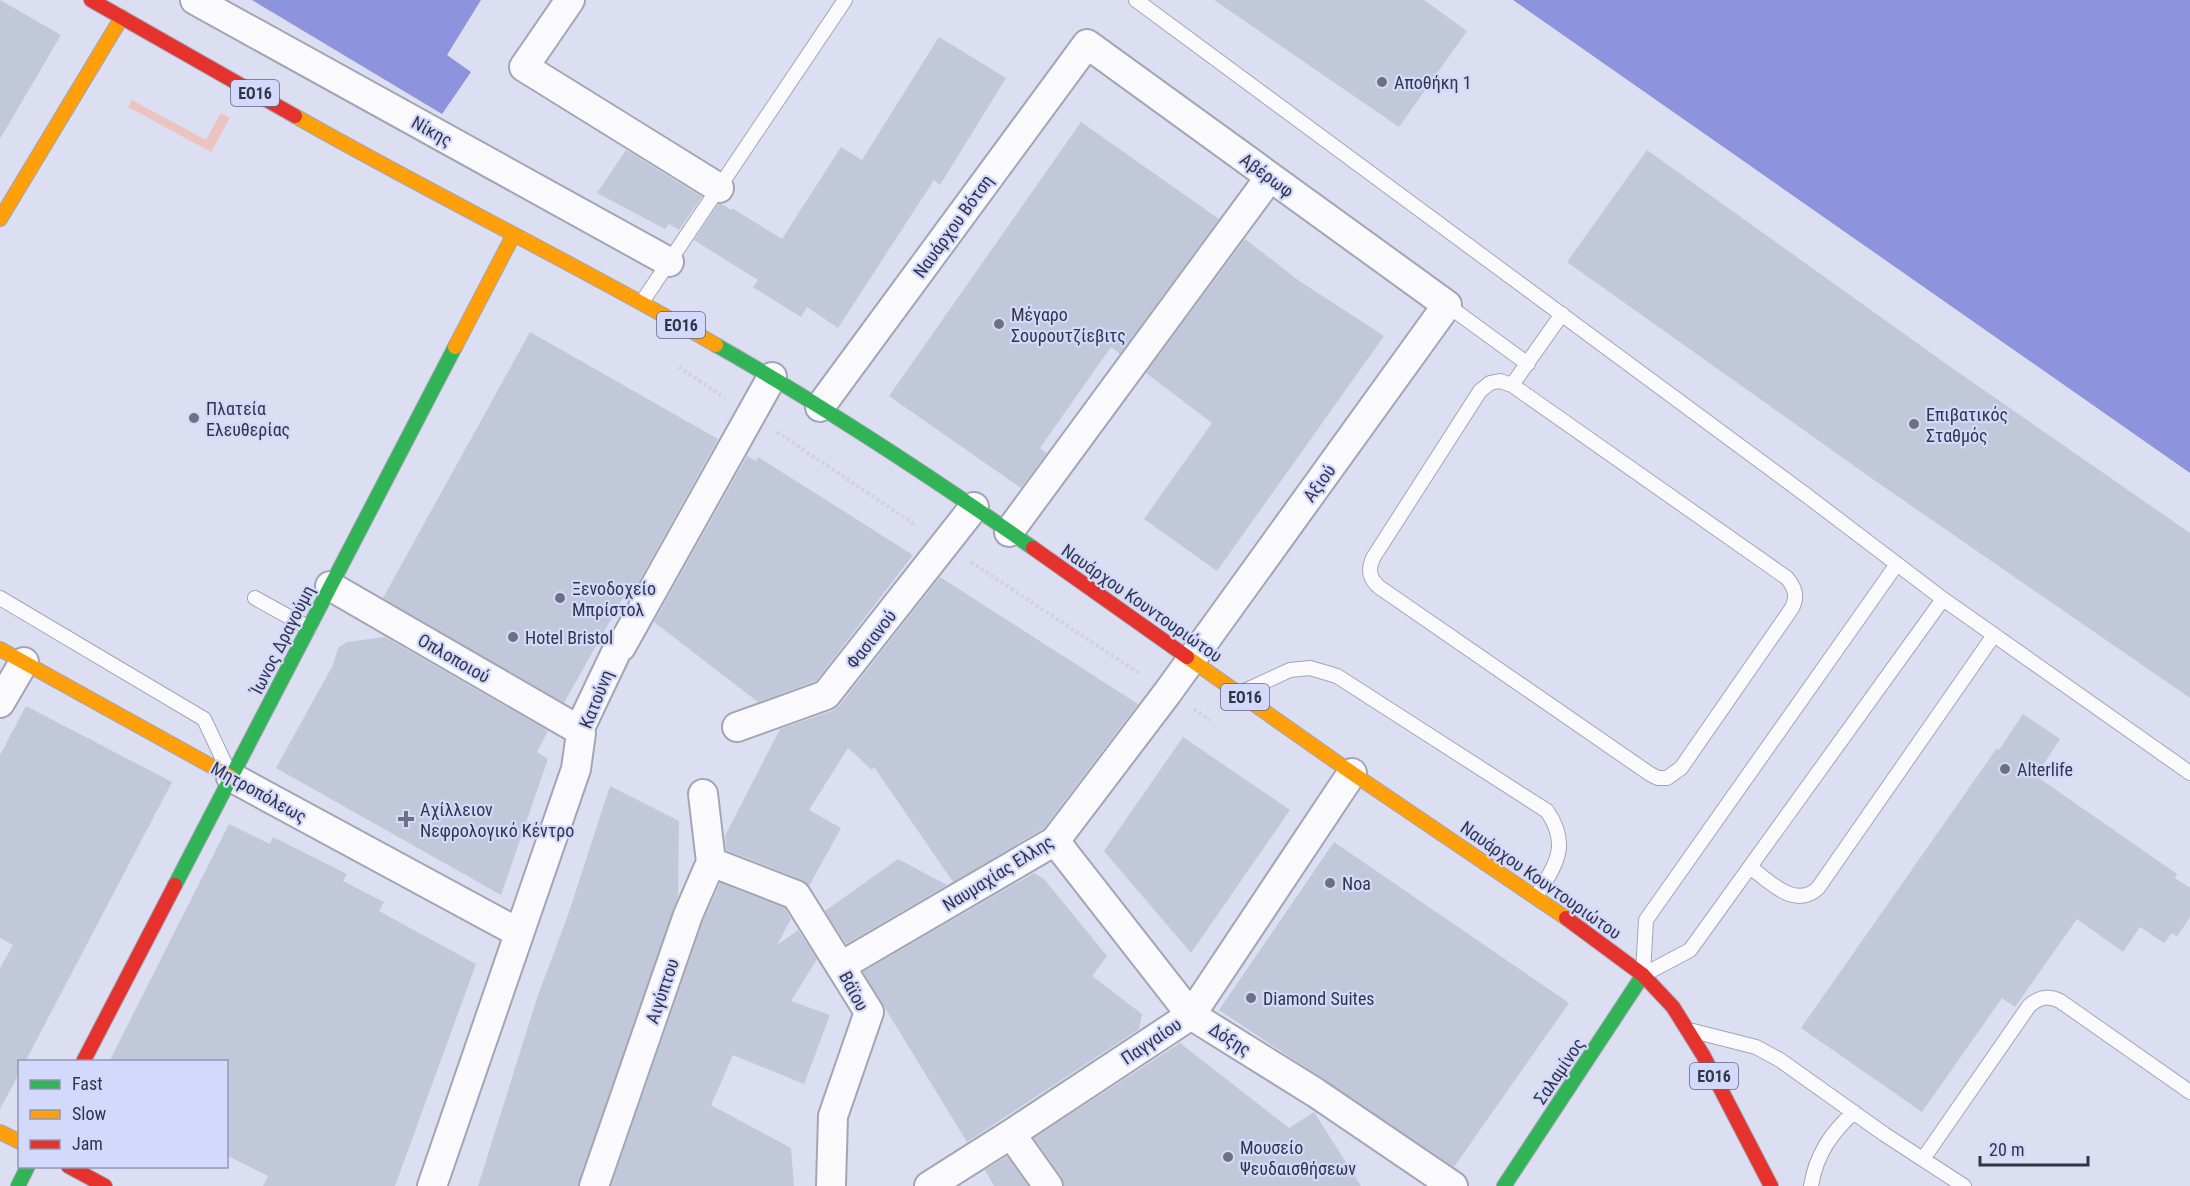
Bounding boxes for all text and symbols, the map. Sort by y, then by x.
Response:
place label: Αποθήκη 1 [1394,72,1472,93]
marker: Αποθήκη 1 [1375,75,1389,89]
road number: ΕΟ16 [231,80,279,106]
street label: Νίκης [408,111,456,151]
street label: Αβέρωφ [1236,149,1298,201]
street label: Ναυάρχου Βότση [909,170,997,282]
place label: Μέγαρο Σουρουτζίεβιτς [1011,304,1126,346]
road number: ΕΟ16 [657,312,705,338]
marker: Μέγαρο Σουρουτζίεβιτς [992,317,1006,331]
place label: Πλατεία Ελευθερίας [206,398,290,440]
place label: Επιβατικός Σταθμός [1926,404,2008,446]
marker: Πλατεία Ελευθερίας [187,411,201,425]
marker: Επιβατικός Σταθμός [1907,417,1921,431]
street label: Αξιού [1298,460,1340,506]
street label: Ναυάρχου Κουντουριώτου [1058,540,1226,666]
place label: Ξενοδοχείο Μπρίστολ [572,578,656,620]
street label: Ίωνος Δραγούμη [245,582,319,699]
marker: Ξενοδοχείο Μπρίστολ [553,591,567,605]
street label: Φασιανού [842,606,900,672]
place label: Hotel Bristol [525,627,613,648]
street label: Οπλοποιού [414,629,494,687]
marker: Hotel Bristol [506,630,520,644]
street label: Κατούνη [575,667,617,731]
road number: ΕΟ16 [1221,684,1269,710]
street label: Μητροπόλεως [208,757,310,827]
place label: Alterlife [2017,759,2073,780]
marker: Alterlife [1998,762,2012,776]
place label: Αχίλλειον Νεφρολογικό Κέντρο [420,799,574,841]
marker: Αχίλλειον Νεφρολογικό Κέντρο [397,810,415,828]
street label: Ναυάρχου Κουντουριώτου [1457,817,1625,943]
street label: Ναυμαχίας Ελλης [939,831,1057,915]
place label: Noa [1342,873,1371,894]
marker: Noa [1323,876,1337,890]
street label: Αιγύπτου [641,956,683,1026]
street label: Βάϊου [835,968,873,1014]
place label: Diamond Suites [1263,988,1375,1009]
marker: Diamond Suites [1244,991,1258,1005]
street label: Παγγαίου [1117,1013,1185,1069]
street label: Δόξης [1205,1018,1255,1060]
street label: Σαλαμίνος [1529,1034,1589,1108]
legend [18,1060,228,1168]
road number: ΕΟ16 [1690,1063,1738,1089]
text: Fast [72,1073,103,1094]
text: Slow [72,1103,107,1124]
scale bar [1980,1129,2088,1167]
text: Jam [72,1133,103,1154]
place label: Μουσείο Ψευδαισθήσεων [1240,1137,1356,1179]
text: 20 m [1989,1139,2024,1160]
marker: Μουσείο Ψευδαισθήσεων [1221,1150,1235,1164]

